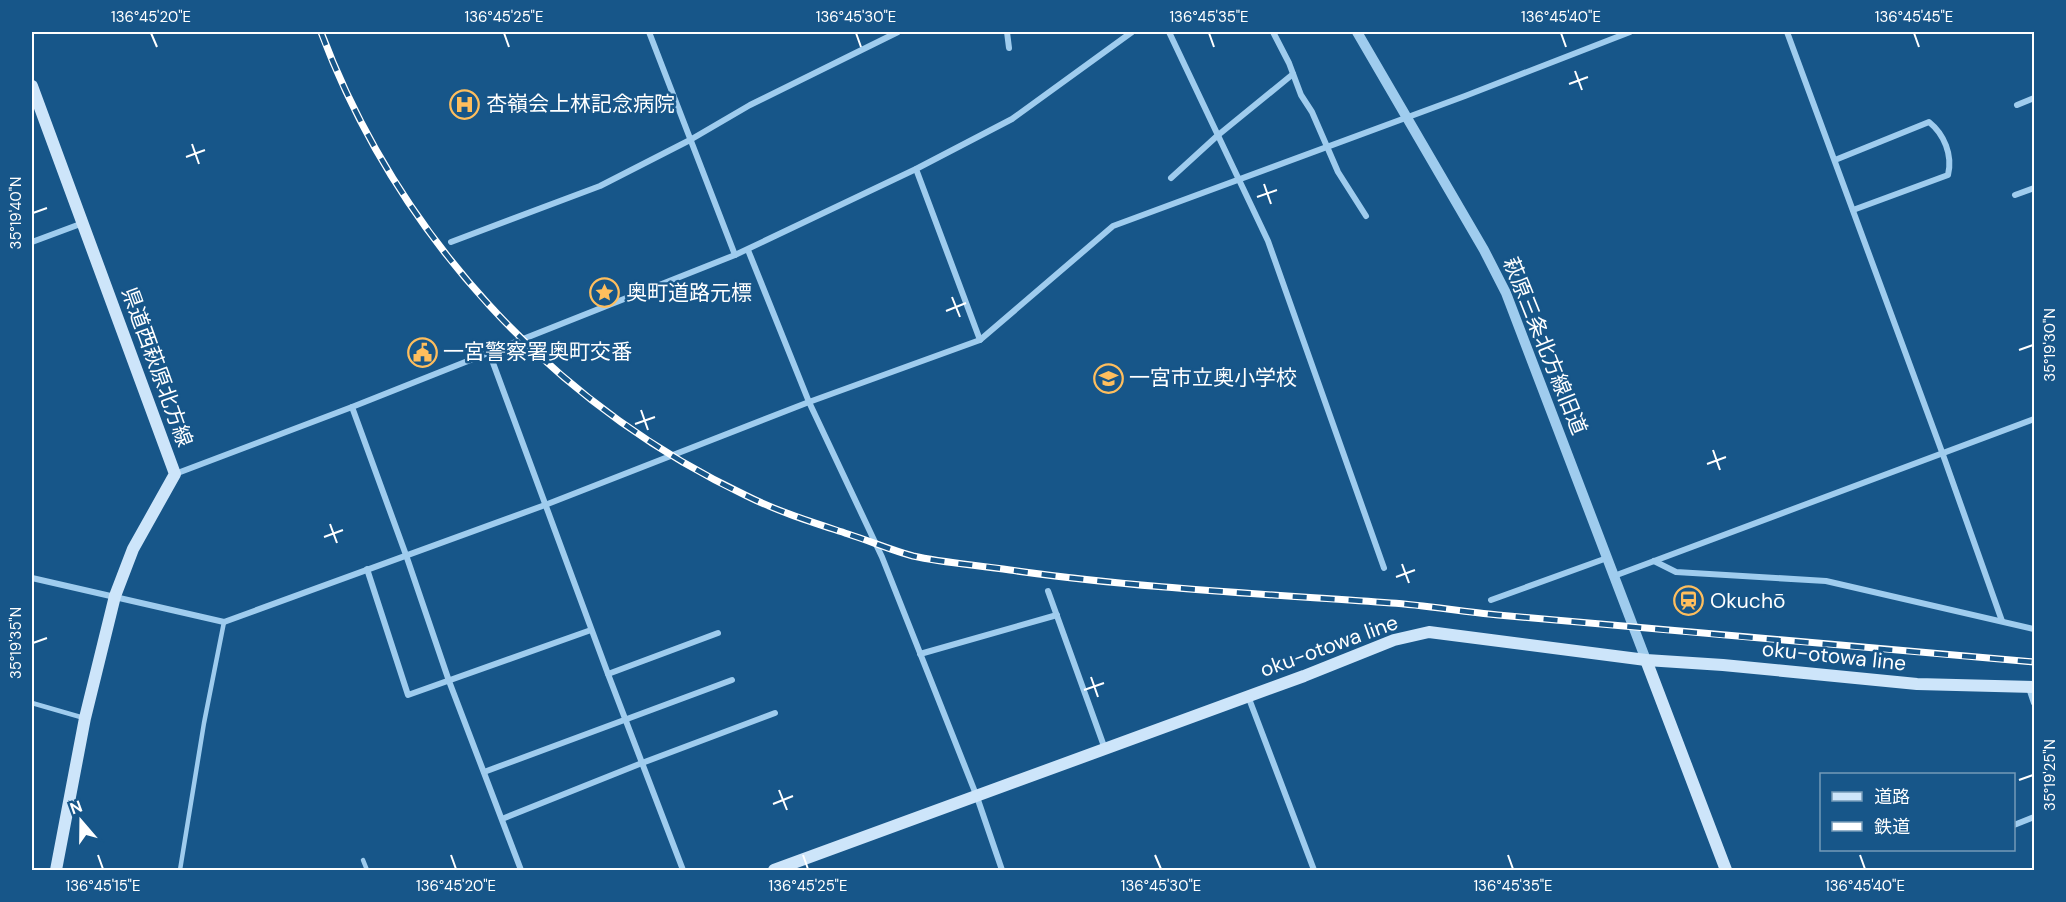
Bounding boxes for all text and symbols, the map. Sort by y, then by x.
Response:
text: 136°45'20"E [111,7,191,27]
text: 136°45'25"E [465,7,543,27]
text: 136°45'30"E [816,7,896,27]
text: 136°45'35"E [1169,7,1249,27]
text: 136°45'40"E [1521,7,1601,27]
text: 136°45'45"E [1875,7,1953,27]
hospital icon: 杏嶺会上林記念病院 [449,88,481,120]
place label: 杏嶺会上林記念病院 [486,90,675,118]
text: 35°19'40"N [6,177,26,249]
street label: 萩原三条北方線旧道 [1497,253,1593,439]
place icon: 奥町道路元標 [589,277,621,309]
place label: 奥町道路元標 [626,279,752,307]
street label: 県道西萩原北方線 [115,283,199,451]
text: 35°19'30"N [2040,308,2060,382]
public building icon: 一宮警察署奥町交番 [406,336,438,368]
place label: 一宮警察署奥町交番 [443,338,632,366]
school or university icon: 一宮市立奥小学校 [1092,362,1124,394]
place label: 一宮市立奥小学校 [1129,364,1297,392]
station icon: Okuchō [1673,585,1705,617]
place label: Okuchō [1710,587,1785,615]
text: 35°19'35"N [6,607,26,679]
street label: oku-otowa line [1256,608,1402,684]
street label: oku-otowa line [1761,635,1908,677]
text: 35°19'25"N [2040,739,2060,811]
legend [1820,773,2015,851]
text: 道路 [1874,785,1910,809]
north arrow [51,791,111,851]
text: N [67,796,85,819]
text: 鉄道 [1874,815,1910,839]
text: 136°45'15"E [66,876,140,896]
text: 136°45'20"E [416,876,496,896]
text: 136°45'25"E [769,876,847,896]
text: 136°45'30"E [1121,876,1201,896]
text: 136°45'35"E [1473,876,1553,896]
text: 136°45'40"E [1825,876,1905,896]

